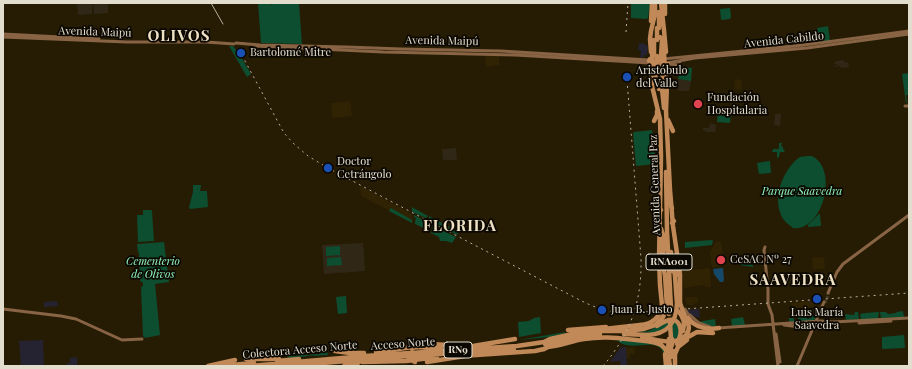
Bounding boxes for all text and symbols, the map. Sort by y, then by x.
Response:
street label: Avenida Maipú [58,24,132,40]
district label: OLIVOS [148,27,210,45]
street label: Avenida Cabildo [743,29,825,51]
street label: Avenida Maipú [405,34,479,48]
place label: Bartolomé Mitre [250,46,331,60]
marker: Bartolomé Mitre [235,47,247,59]
place label: Aristóbulo del Valle [636,64,688,90]
marker: Aristóbulo del Valle [621,71,633,83]
place label: Fundación Hospitalaria [707,91,767,117]
marker: Fundación Hospitalaria [692,98,704,110]
street label: Avenida General Paz [647,134,663,236]
place label: Doctor Cetrángolo [337,155,392,181]
marker: Doctor Cetrángolo [322,162,334,174]
park label: Parque Saavedra [762,185,842,199]
district label: FLORIDA [423,217,497,235]
place label: CeSAC Nº 27 [730,253,791,267]
road number: RNA001 [646,254,692,270]
marker: CeSAC Nº 27 [715,254,727,266]
park label: Cementerio de Olivos [126,255,180,281]
district label: SAAVEDRA [750,271,836,289]
marker: Luis María Saavedra [811,293,823,305]
place label: Juan B. Justo [611,303,673,317]
marker: Juan B. Justo [596,304,608,316]
place label: Luis María Saavedra [791,306,843,332]
street label: Acceso Norte [370,335,436,353]
street label: Colectora Acceso Norte [242,338,358,362]
road number: RN9 [444,342,472,358]

